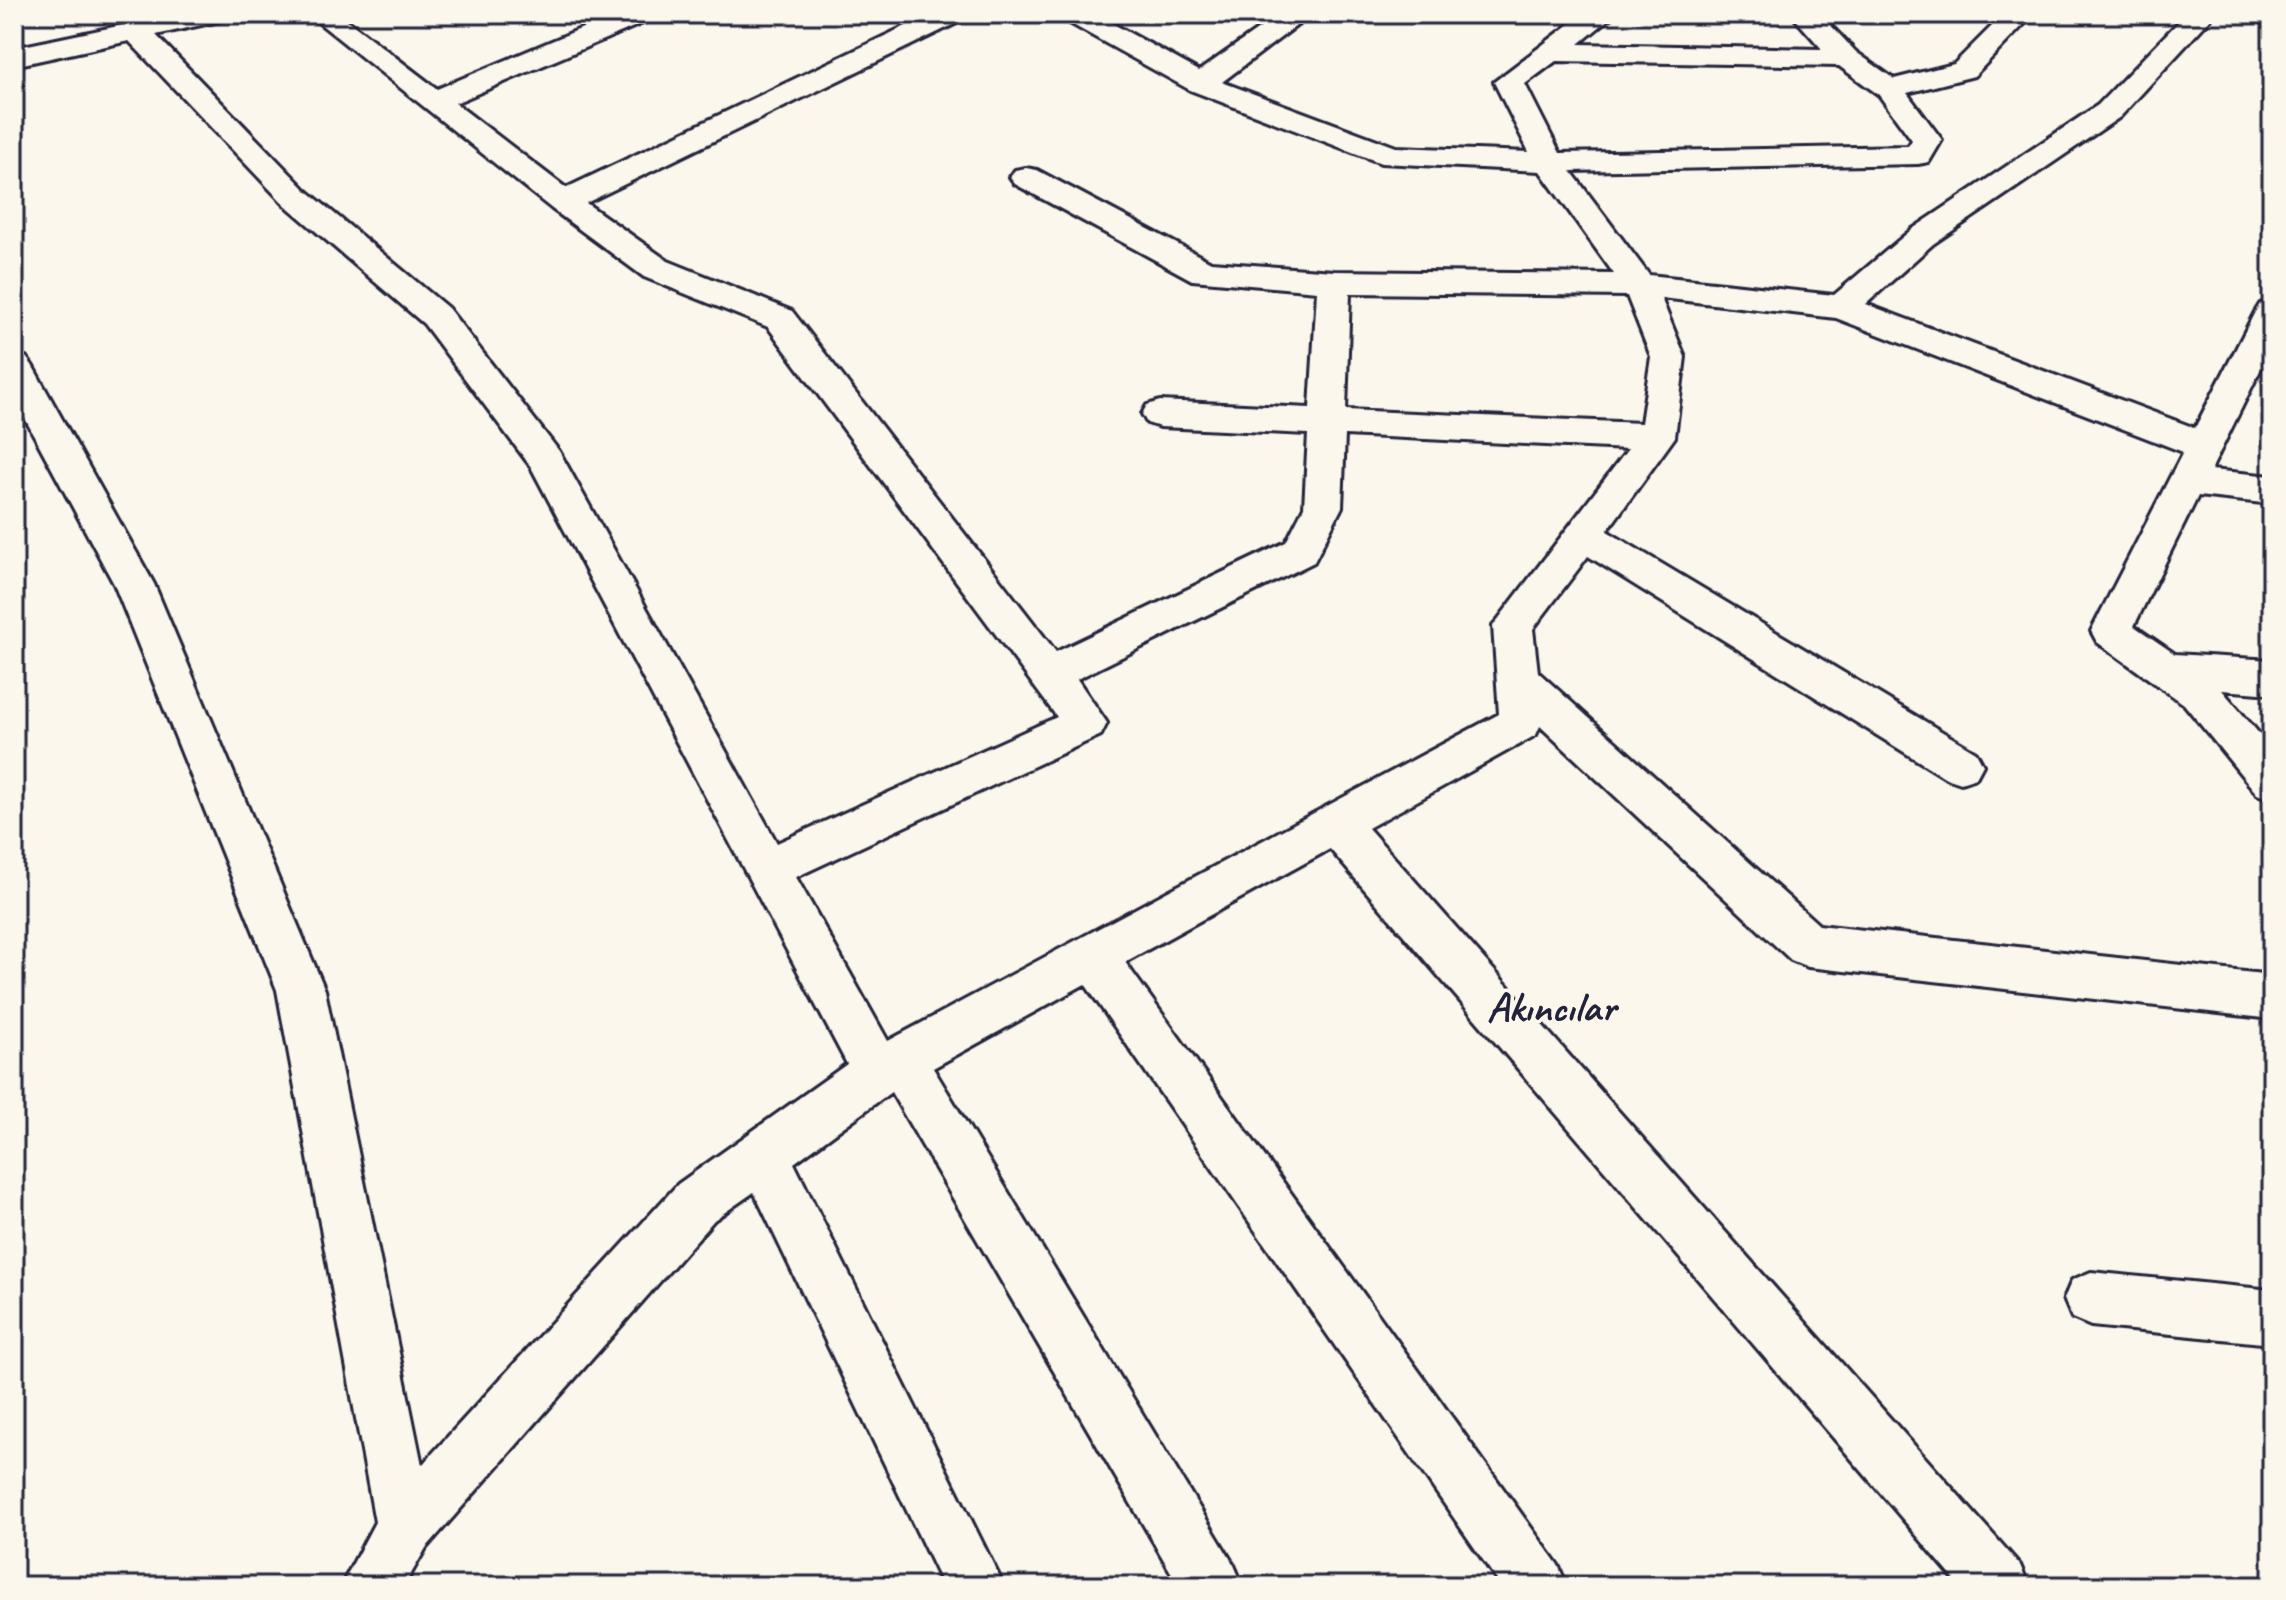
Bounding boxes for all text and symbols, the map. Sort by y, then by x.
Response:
district label: Akıncılar [1487,981,1619,1034]

